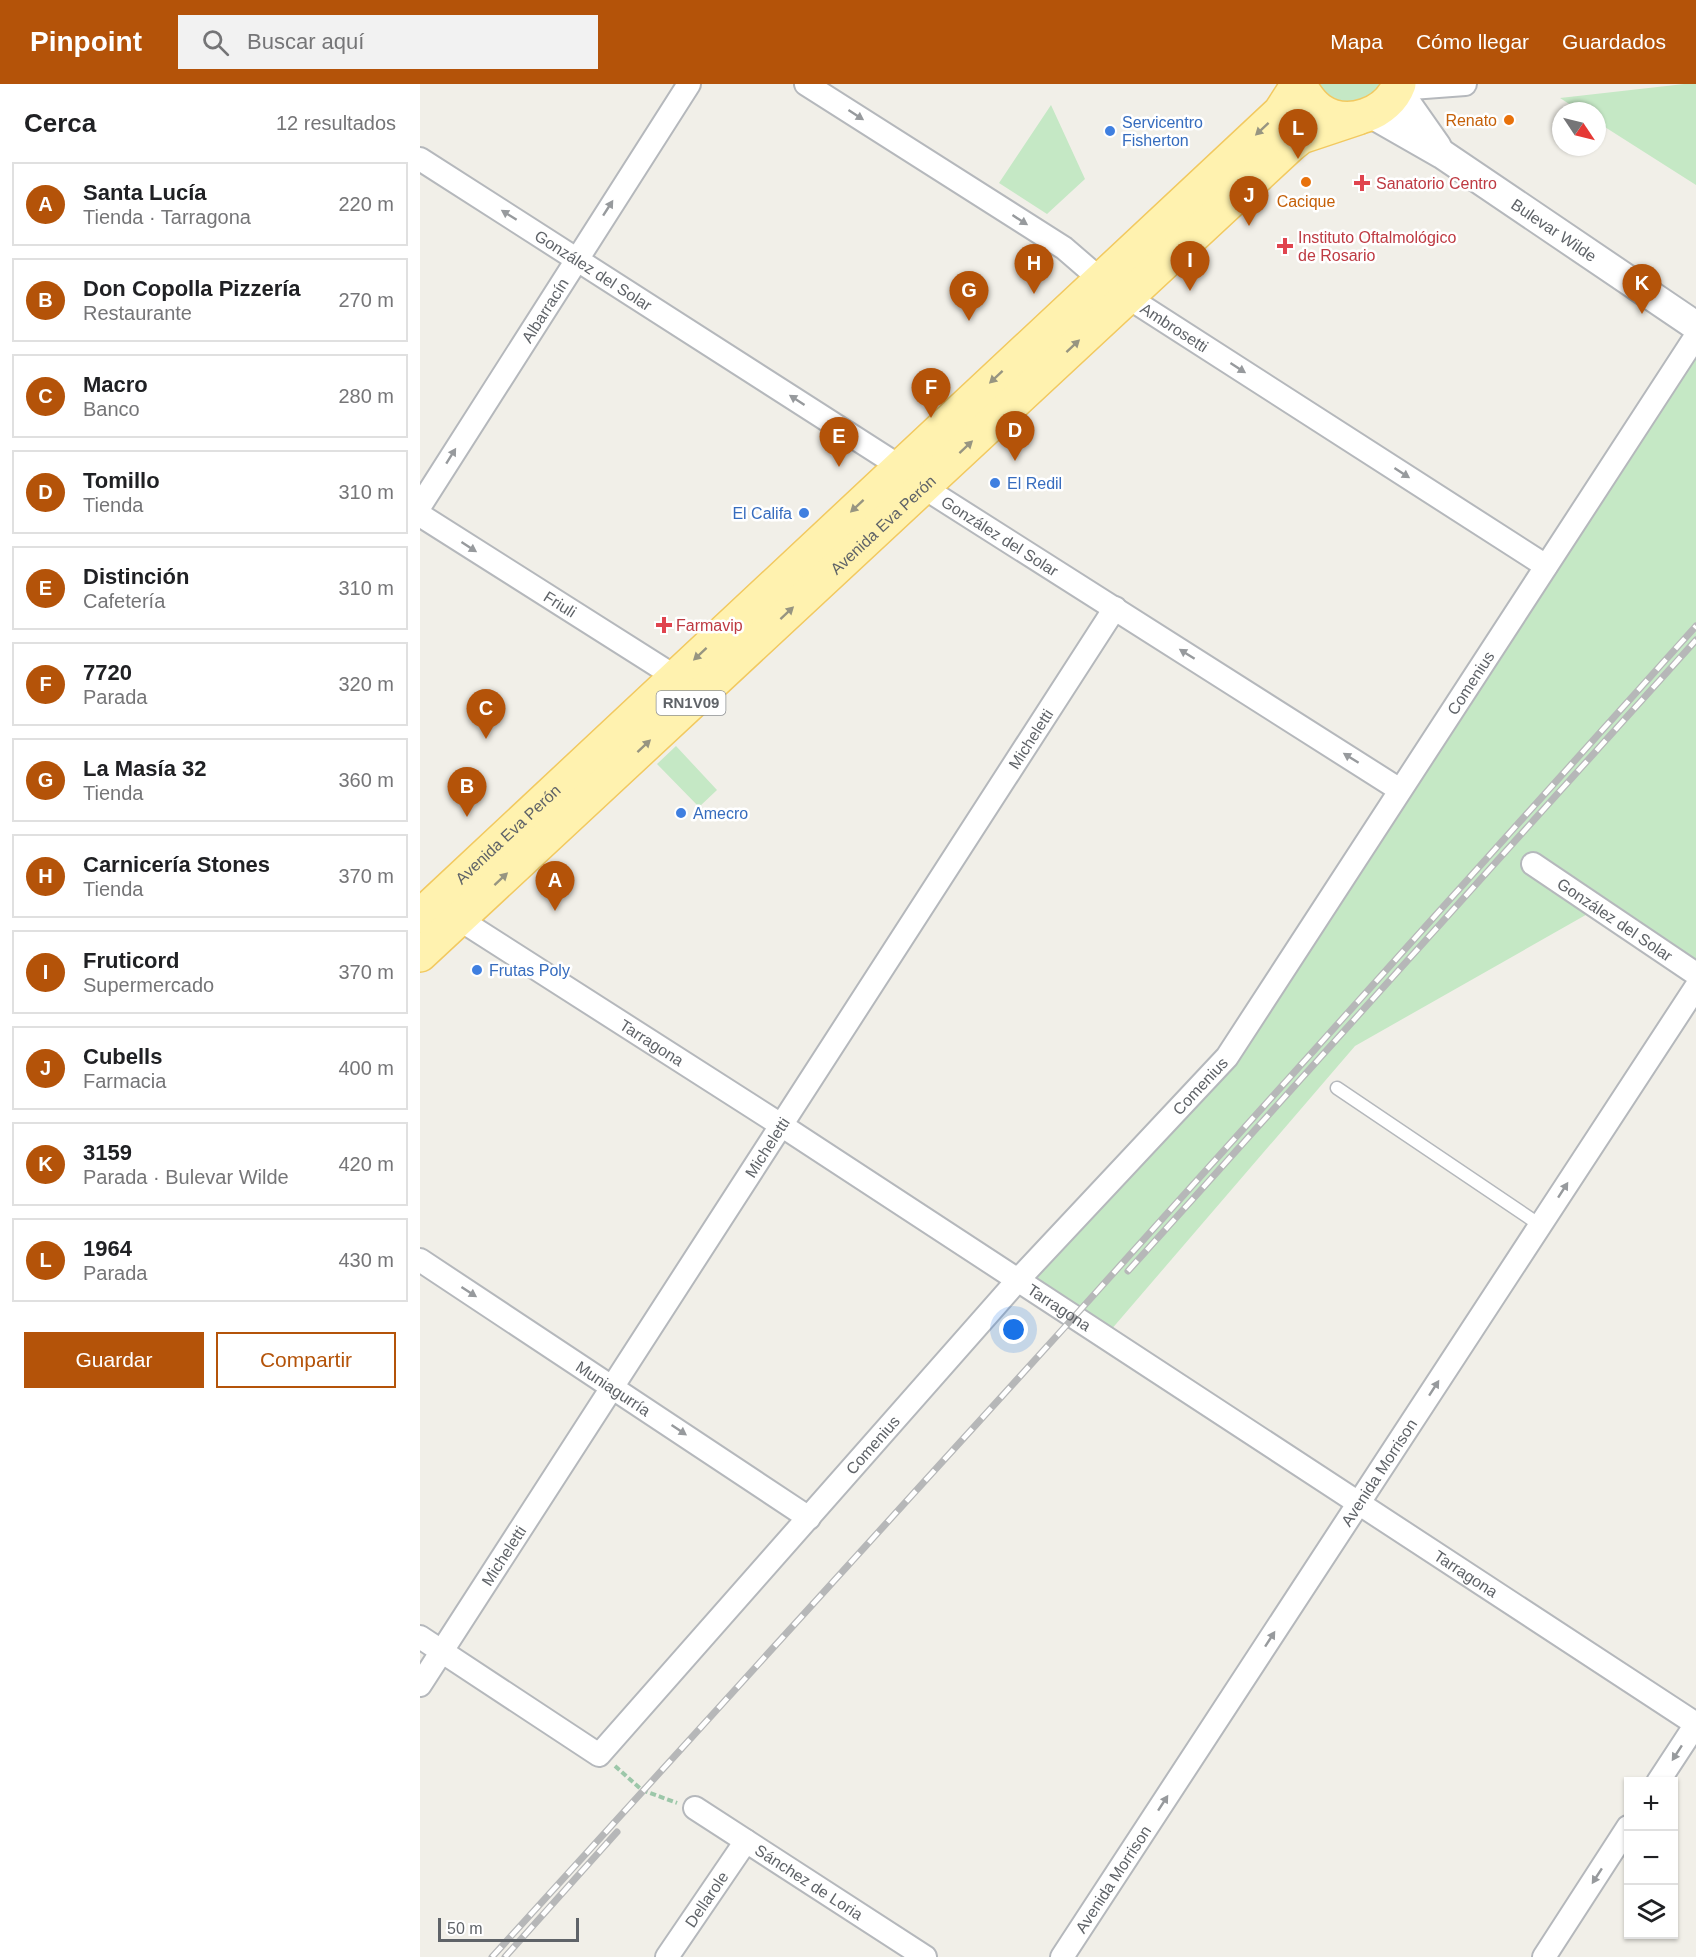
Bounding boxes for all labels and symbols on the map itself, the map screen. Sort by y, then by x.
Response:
north arrow [1552,102,1606,156]
one-way arrow [847,110,864,121]
pin: L [1278,110,1318,159]
place label: Renato [1445,112,1497,129]
marker: Renato [1502,113,1516,127]
place label: Servicentro Fisherton [1122,114,1203,149]
one-way arrow [1255,122,1270,135]
marker: Servicentro Fisherton [1103,124,1117,138]
marker: Sanatorio Centro [1353,174,1371,192]
marker: Cacique [1299,175,1313,189]
place label: Sanatorio Centro [1376,175,1497,192]
pin: J [1230,176,1268,226]
place label: Cacique [1277,193,1335,210]
street label: Bulevar Wilde [1508,196,1600,265]
one-way arrow [603,200,614,216]
one-way arrow [501,210,517,221]
one-way arrow [1012,215,1028,226]
street label: González del Solar [532,227,655,315]
place label: Instituto Oftalmológico de Rosario [1298,229,1456,264]
marker: Instituto Oftalmológico de Rosario [1276,237,1294,255]
pin: I [1170,242,1210,291]
pin: H [1014,244,1054,294]
pin: K [1622,264,1662,314]
pin: G [950,272,988,321]
street label: Albarracín [518,275,572,346]
street label: Ambrosetti [1137,300,1211,355]
one-way arrow [1066,340,1080,354]
one-way arrow [1230,363,1246,374]
pin: F [912,368,950,418]
one-way arrow [990,370,1004,384]
one-way arrow [790,394,806,406]
pin: D [996,412,1034,461]
pin: E [820,418,858,467]
one-way arrow [958,440,973,454]
one-way arrow [446,448,457,465]
one-way arrow [1394,468,1411,479]
street label: Avenida Eva Perón [827,472,939,578]
place label: El Redil [1007,475,1062,492]
marker: El Redil [988,476,1002,490]
street label: González del Solar [938,493,1062,580]
one-way arrow [849,499,864,513]
place label: El Califa [732,505,792,522]
marker: El Califa [797,506,811,520]
one-way arrow [461,541,477,552]
street label: Friuli [541,588,579,621]
one-way arrow [779,606,794,620]
place label: Farmavip [676,617,743,634]
marker: Farmavip [657,618,671,632]
one-way arrow [693,647,707,661]
one-way arrow [1178,648,1195,659]
street label: Comenius [1444,648,1498,718]
pin: C [466,690,506,739]
road number: RN1V09 [656,691,726,715]
street label: Micheletti [1005,706,1056,772]
one-way arrow [636,740,651,753]
one-way arrow [1343,753,1359,764]
pin: B [448,768,486,817]
street label: Avenida Eva Perón [450,780,564,888]
place label: Amecro [693,805,748,822]
marker: Amecro [674,806,688,820]
pin: A [536,862,574,911]
one-way arrow [494,872,509,886]
street label: González del Solar [1554,875,1676,965]
place label: Frutas Poly [489,962,570,979]
marker: Frutas Poly [470,963,484,977]
street label: Tarragona [617,1016,687,1069]
street label: Comenius [1170,1054,1231,1118]
street label: Micheletti [742,1114,793,1181]
one-way arrow [1558,1182,1569,1198]
street label: Tarragona [1024,1281,1094,1335]
one-way arrow [461,1286,477,1297]
your location [999,1315,1028,1344]
street label: Muniagurría [573,1358,653,1419]
one-way arrow [1428,1380,1439,1396]
street label: Comenius [843,1412,903,1478]
street label: Avenida Morrison [1338,1416,1420,1529]
one-way arrow [670,1424,686,1436]
street label: Micheletti [478,1523,529,1589]
street label: Tarragona [1431,1547,1501,1601]
one-way arrow [1264,1631,1275,1648]
one-way arrow [1671,1744,1683,1760]
one-way arrow [1157,1795,1169,1811]
street label: Avenida Morrison [1072,1823,1154,1936]
street label: Sánchez de Loria [752,1841,866,1923]
street label: Dellarole [682,1868,732,1930]
one-way arrow [1591,1868,1602,1884]
scale bar [438,1915,579,1942]

